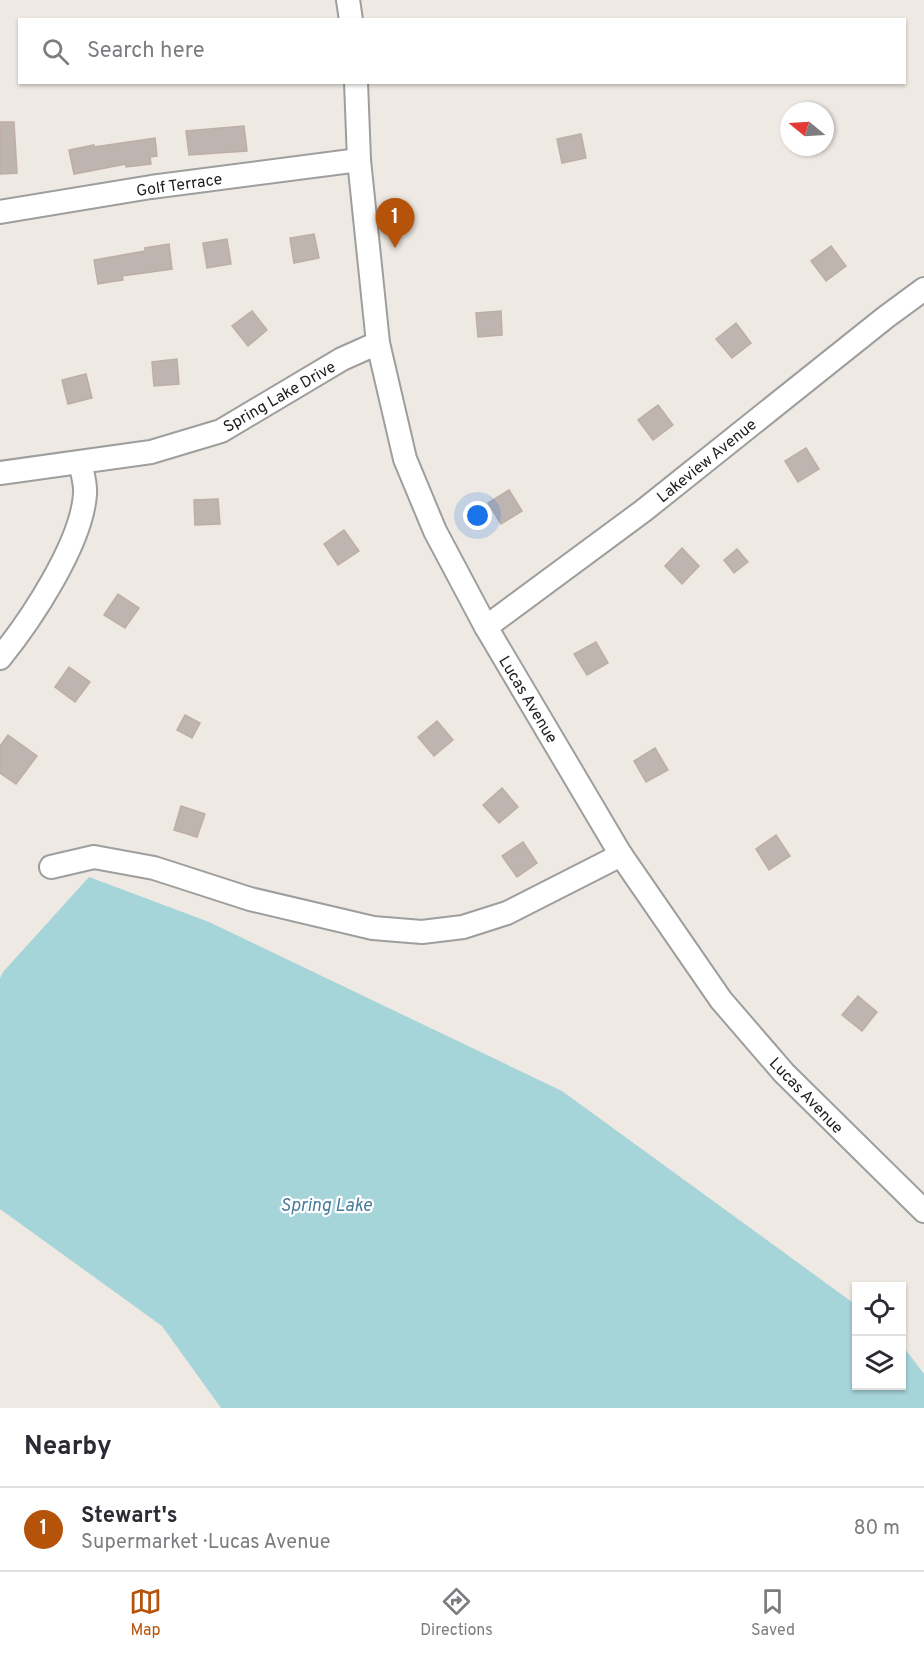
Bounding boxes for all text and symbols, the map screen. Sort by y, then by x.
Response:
search box [18,18,906,84]
icon: search [39,35,72,68]
text: Search here [87,38,205,65]
north arrow [780,102,834,156]
street label: Golf Terrace [135,170,224,202]
pin: 1 [376,198,414,248]
street label: Spring Lake Drive [220,357,340,438]
street label: Lakeview Avenue [653,415,761,508]
your location [463,501,492,530]
street label: Lucas Avenue [493,653,561,747]
street label: Lucas Avenue [764,1054,847,1139]
water label: Spring Lake [280,1195,373,1218]
map controls [852,1282,906,1390]
button: locate [852,1282,906,1336]
button: layers [852,1336,906,1390]
text: Nearby [24,1431,112,1464]
text: Stewart's [81,1503,178,1530]
text: 1 [40,1516,48,1542]
text: 80 m [854,1516,900,1542]
text: Supermarket · Lucas Avenue [81,1530,330,1556]
tab: Map [129,1585,162,1641]
tab: Directions [420,1585,493,1641]
tab: Saved [751,1585,795,1641]

